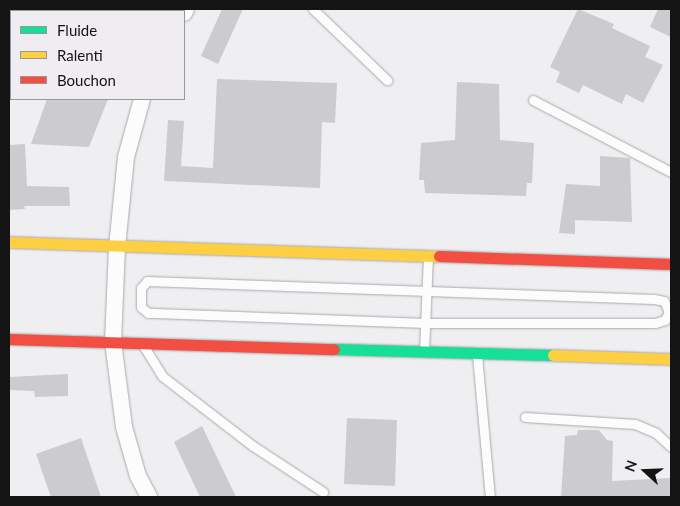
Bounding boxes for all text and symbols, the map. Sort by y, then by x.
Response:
legend [10,10,185,100]
text: Fluide [57,21,97,39]
text: Ralenti [57,46,103,64]
text: Bouchon [57,71,116,89]
north arrow [620,446,670,496]
text: N [621,458,640,474]

